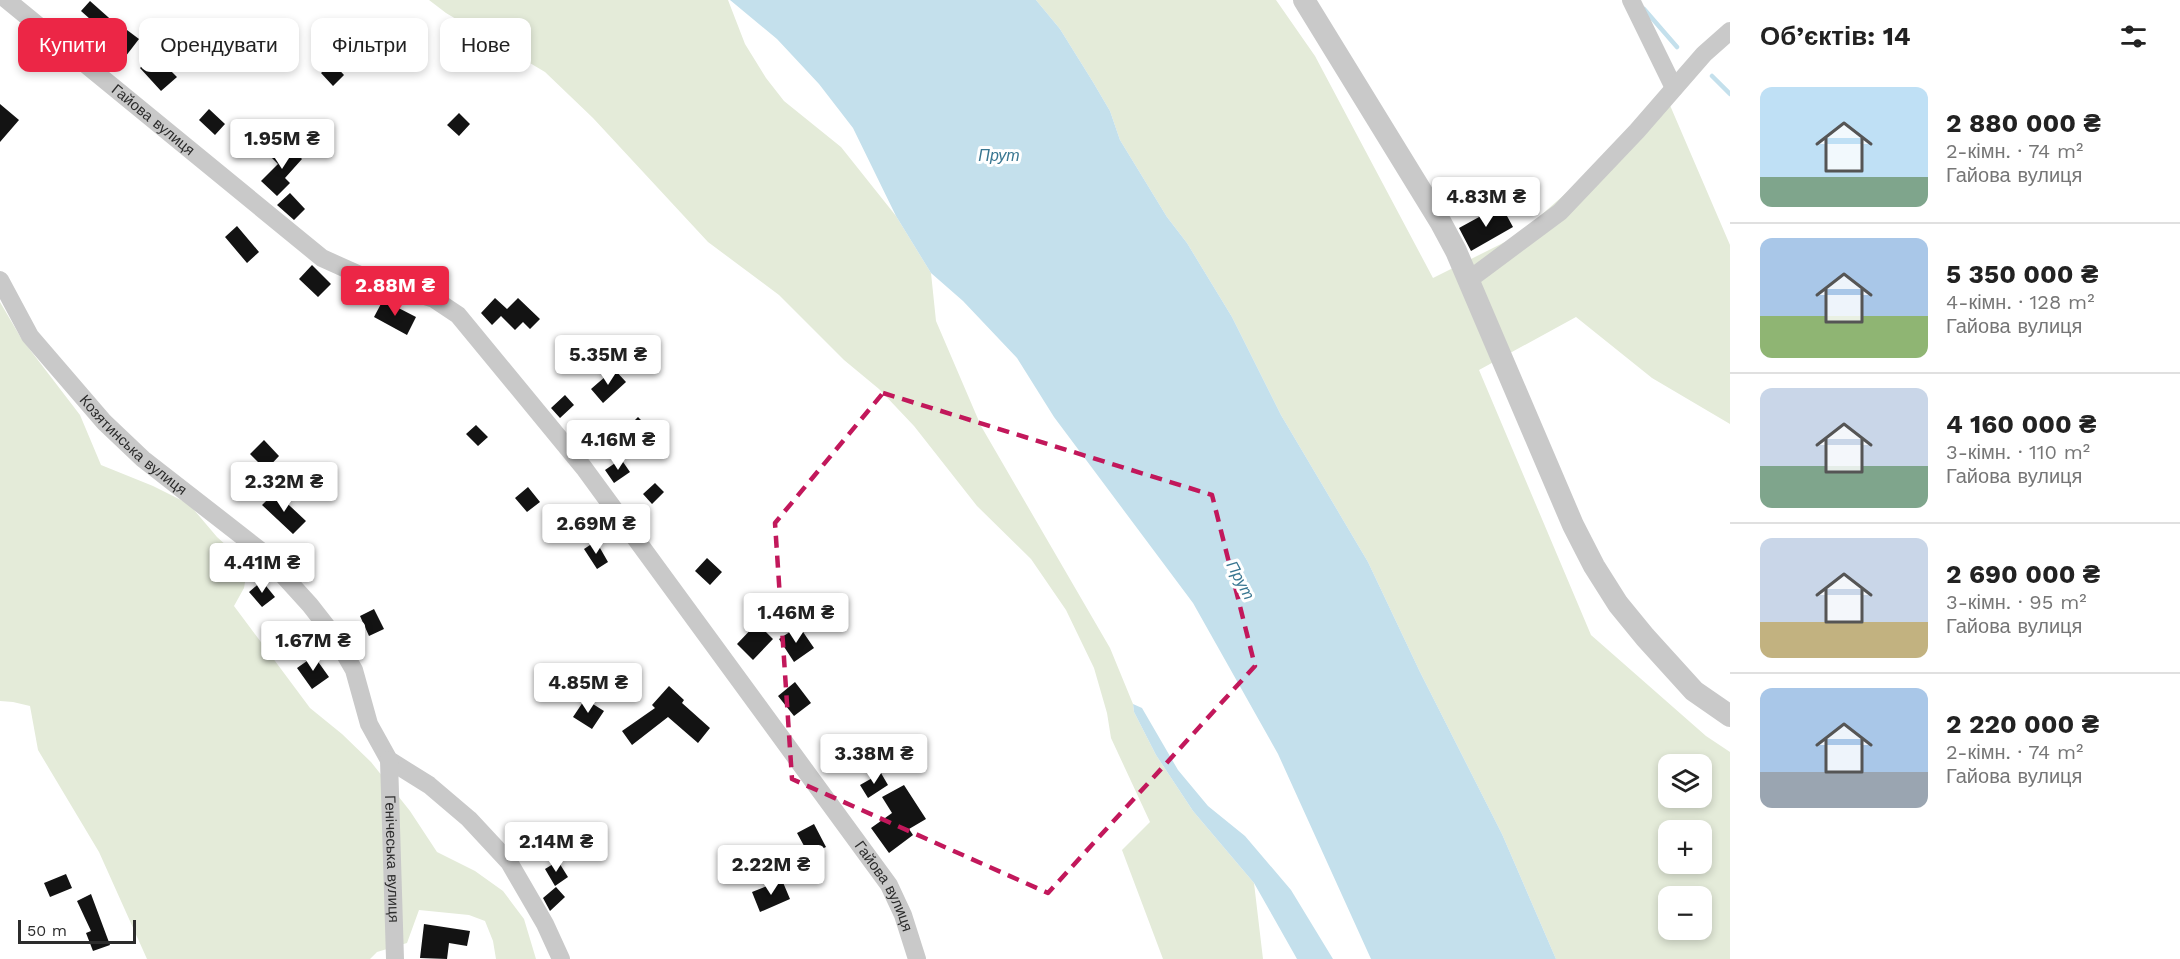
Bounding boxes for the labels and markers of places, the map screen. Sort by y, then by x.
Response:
pin: 1.95M ₴ [227,119,337,170]
pin: 4.83M ₴ [1431,177,1541,228]
pin: 2.88M ₴ [340,266,450,317]
pin: 5.35M ₴ [553,335,663,386]
pin: 4.16M ₴ [563,420,673,471]
pin: 2.32M ₴ [229,462,339,513]
pin: 2.69M ₴ [541,504,651,555]
pin: 4.41M ₴ [207,543,317,594]
pin: 1.46M ₴ [741,593,851,644]
pin: 1.67M ₴ [258,621,368,672]
pin: 4.85M ₴ [533,663,643,714]
pin: 3.38M ₴ [819,734,929,785]
pin: 2.14M ₴ [501,822,611,873]
pin: 2.22M ₴ [716,845,826,896]

